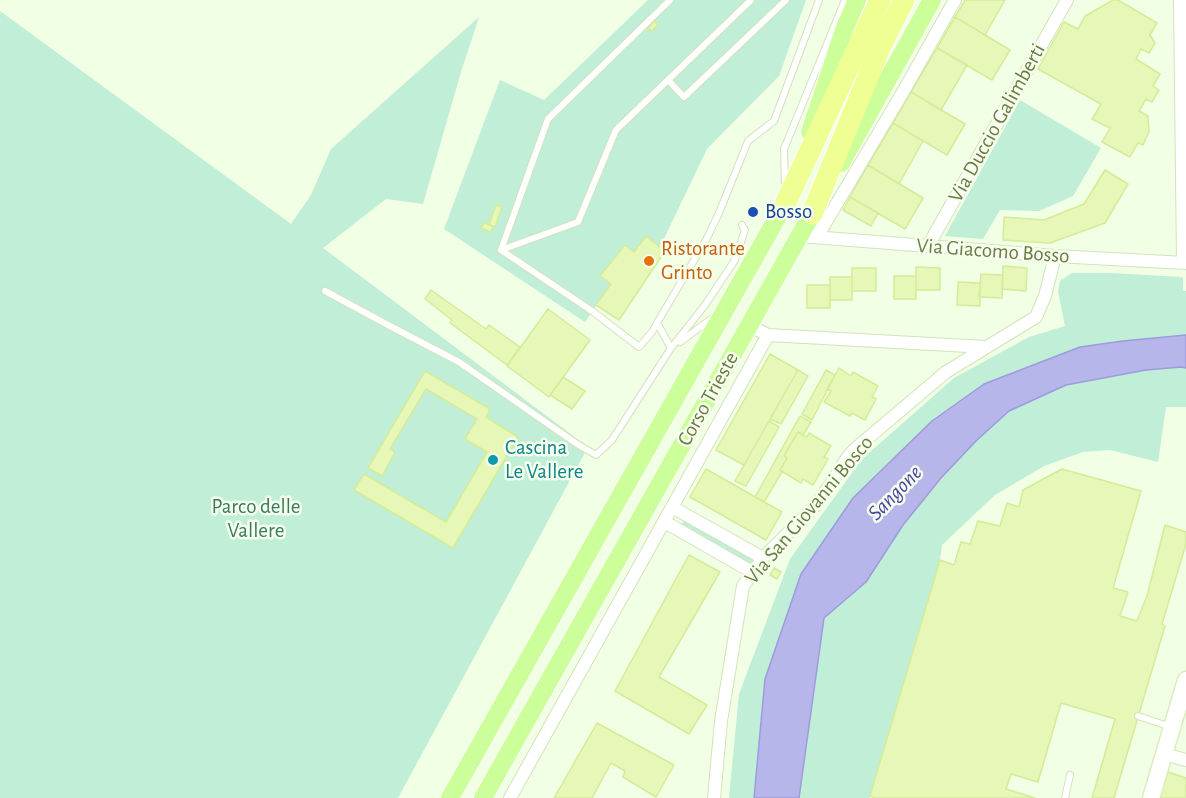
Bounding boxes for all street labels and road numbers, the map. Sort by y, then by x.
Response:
street label: Via Duccio Galimberti [943,39,1051,207]
street label: Via Giacomo Bosso [916,233,1070,269]
street label: Corso Trieste [672,348,744,450]
street label: Via San Giovanni Bosco [739,430,879,590]

